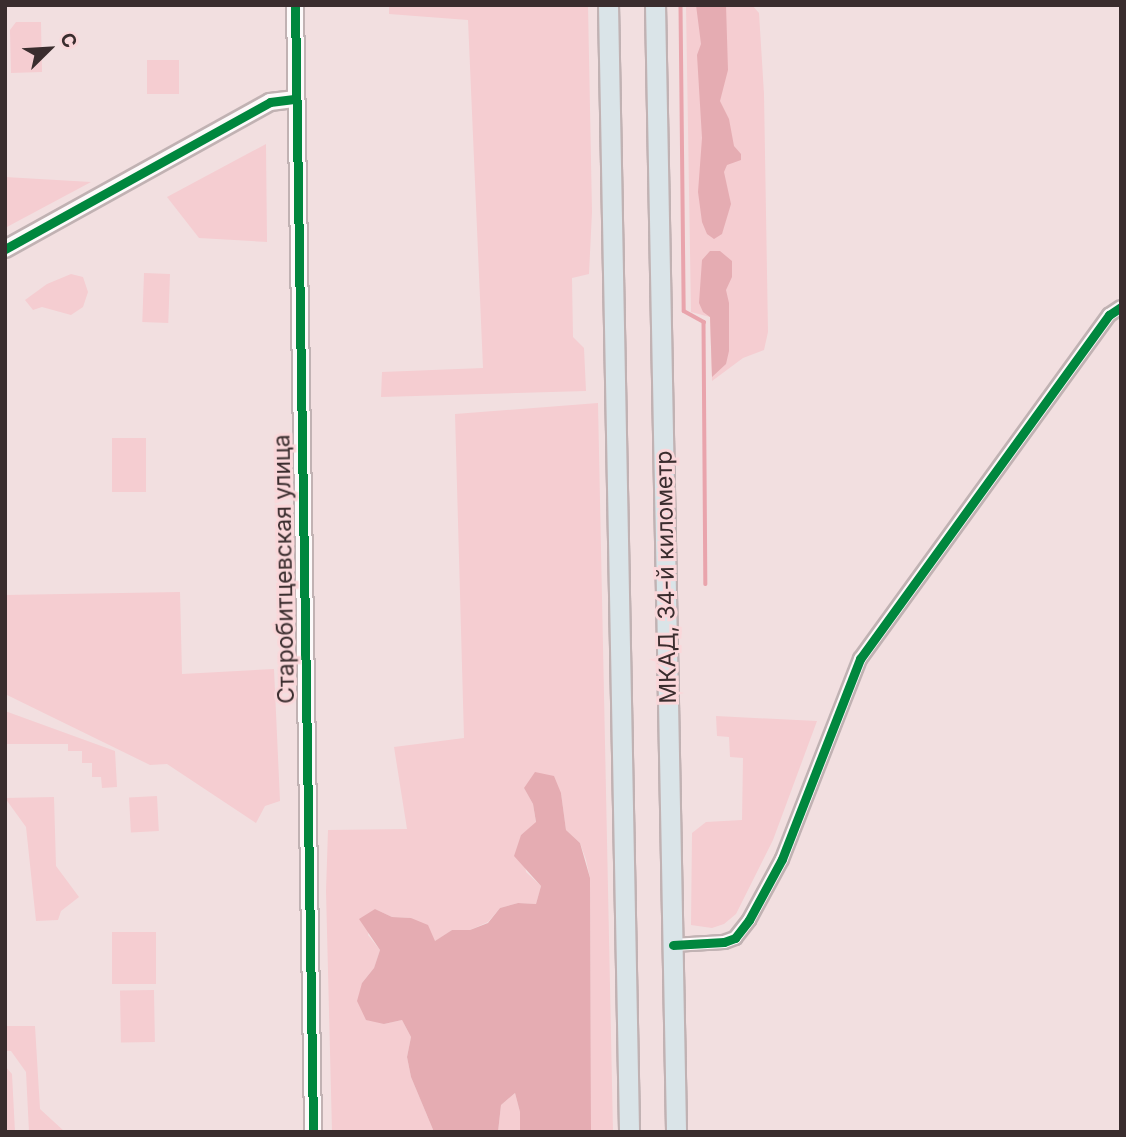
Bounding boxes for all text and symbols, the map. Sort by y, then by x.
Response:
north arrow [14,14,84,84]
text: С [55,29,82,51]
street label: Старобитцевская улица [268,434,300,704]
street label: МКАД, 34-й километр [650,450,682,704]

